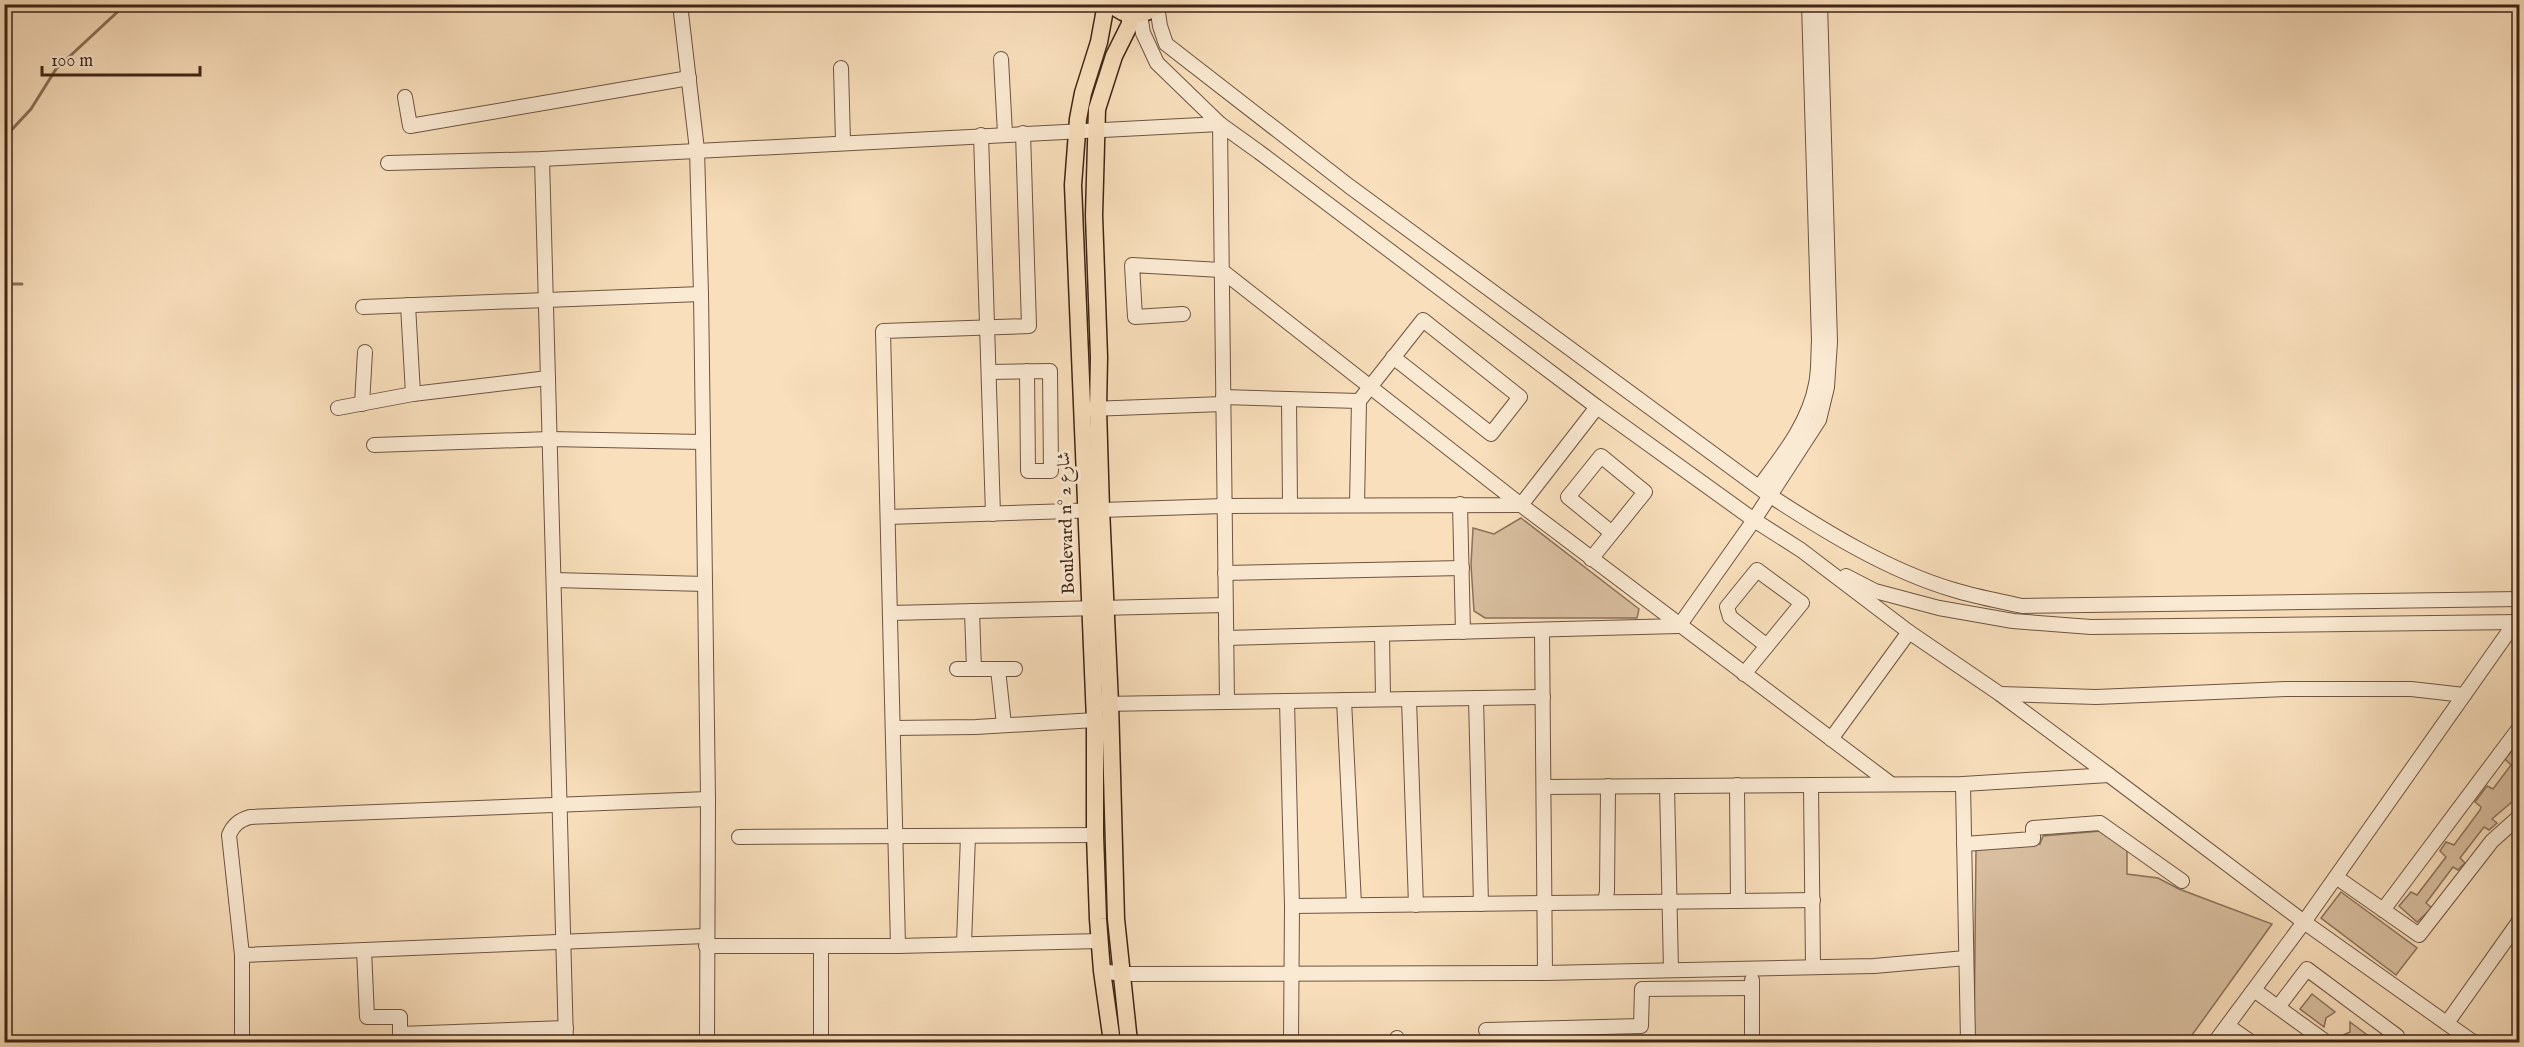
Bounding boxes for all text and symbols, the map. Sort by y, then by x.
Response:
scale bar [42,39,200,77]
text: 100 m [51,50,93,73]
street label: Boulevard n° شارع 2 [1053,451,1083,595]

